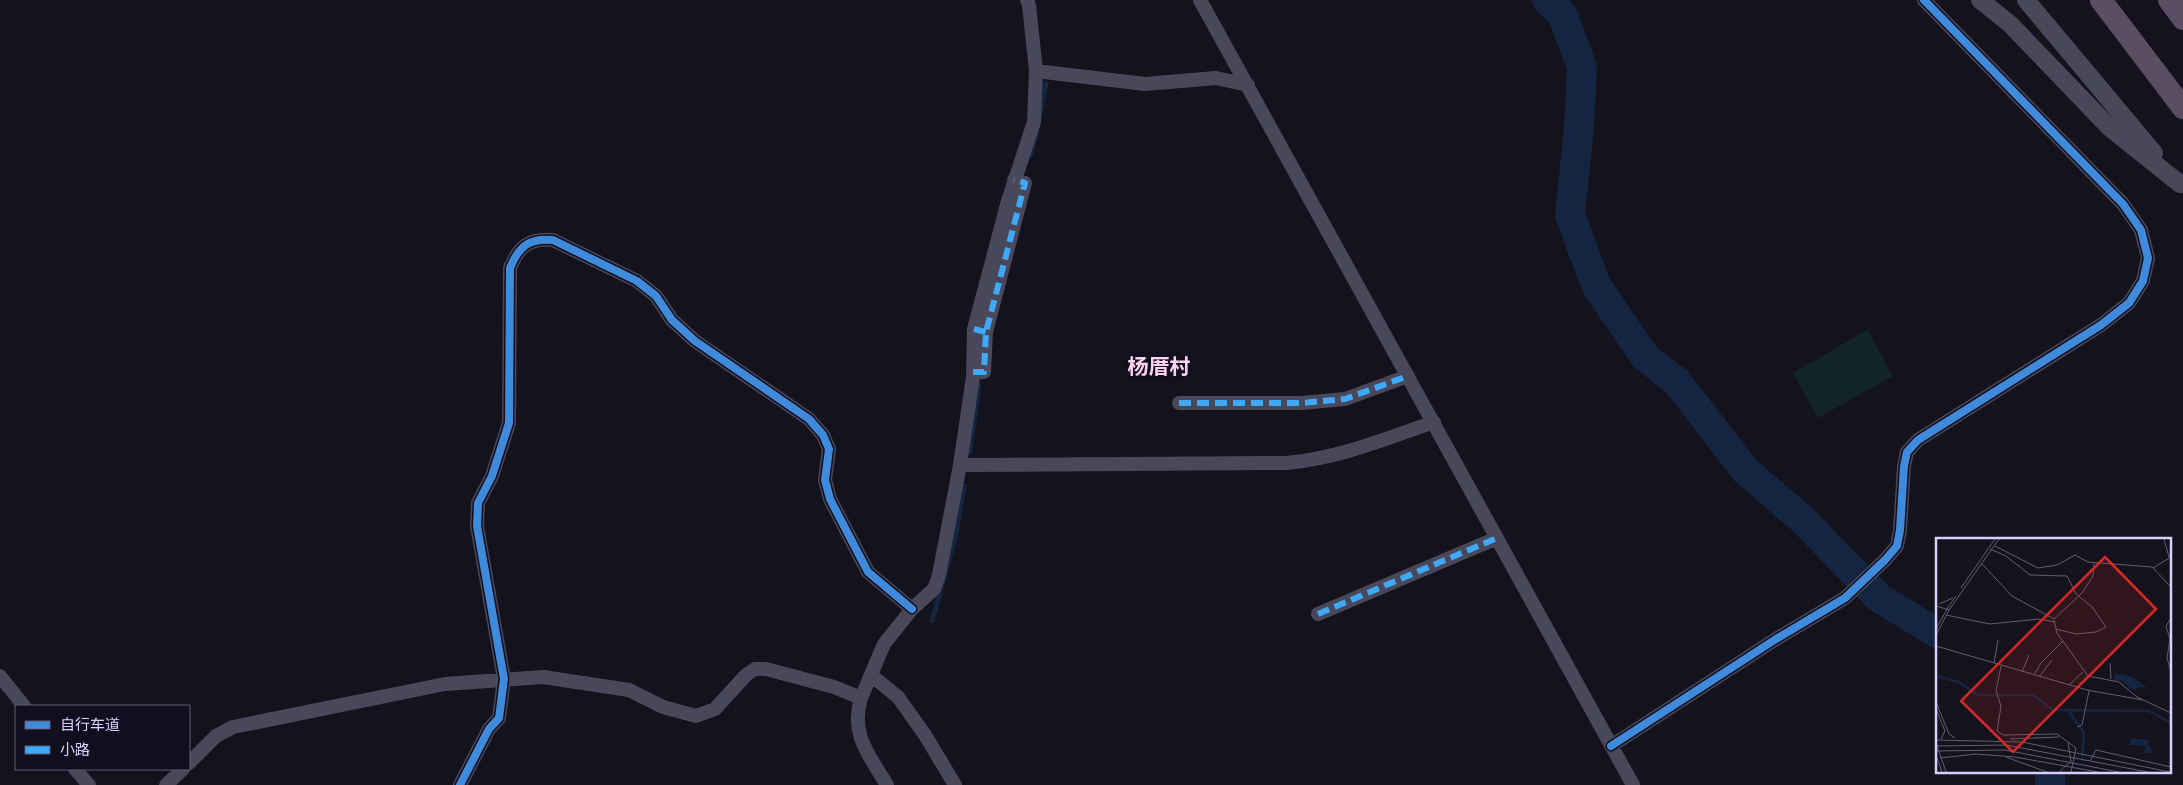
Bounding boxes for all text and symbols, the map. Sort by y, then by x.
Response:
district label: 杨厝村 [1128,350,1191,382]
inset map [1936,538,2170,772]
legend [15,705,190,770]
text: 自行车道 [60,713,120,736]
text: 小路 [60,738,90,761]

